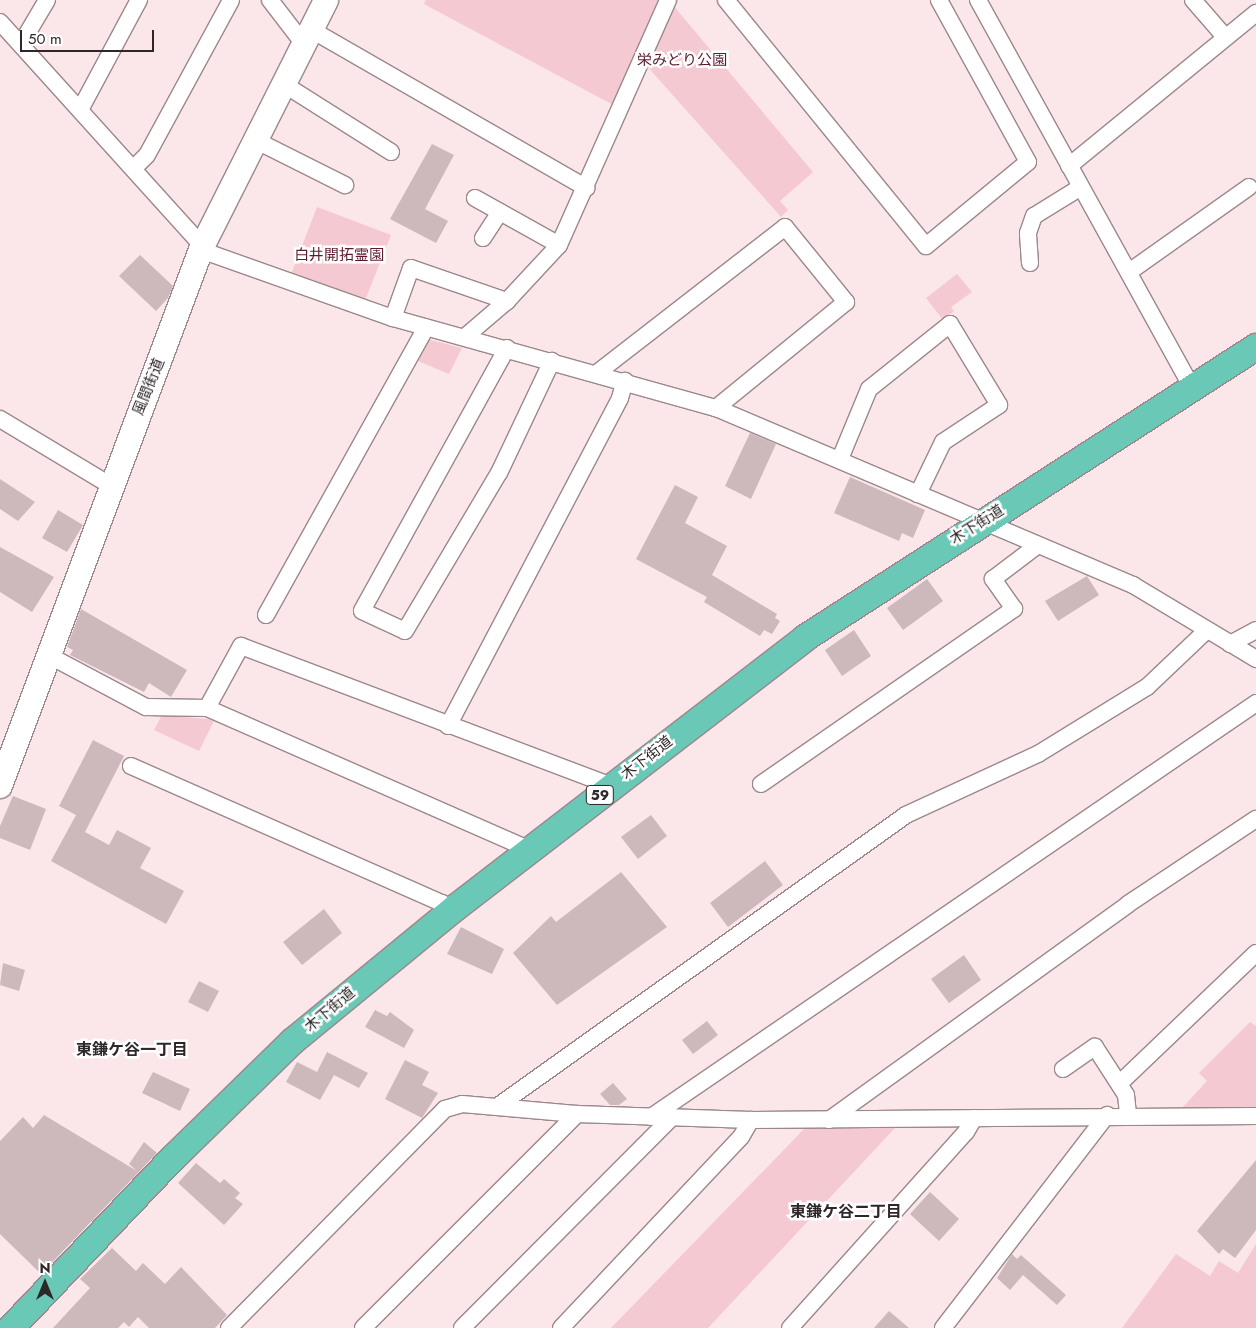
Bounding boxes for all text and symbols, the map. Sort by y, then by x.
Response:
scale bar [22,20,156,52]
text: 50 m [28,28,62,50]
park label: 栄みどり公園 [637,52,727,70]
park label: 白井開拓霊園 [294,247,384,265]
street label: 風間街道 [129,356,169,418]
street label: 木下街道 [947,501,1007,549]
street label: 木下街道 [618,732,676,784]
road number: 59 [585,784,615,806]
street label: 木下街道 [301,984,359,1036]
district label: 東鎌ケ谷一丁目 [76,1040,188,1060]
district label: 東鎌ケ谷二丁目 [790,1202,902,1222]
north arrow [20,1258,70,1308]
text: N [39,1258,51,1278]

